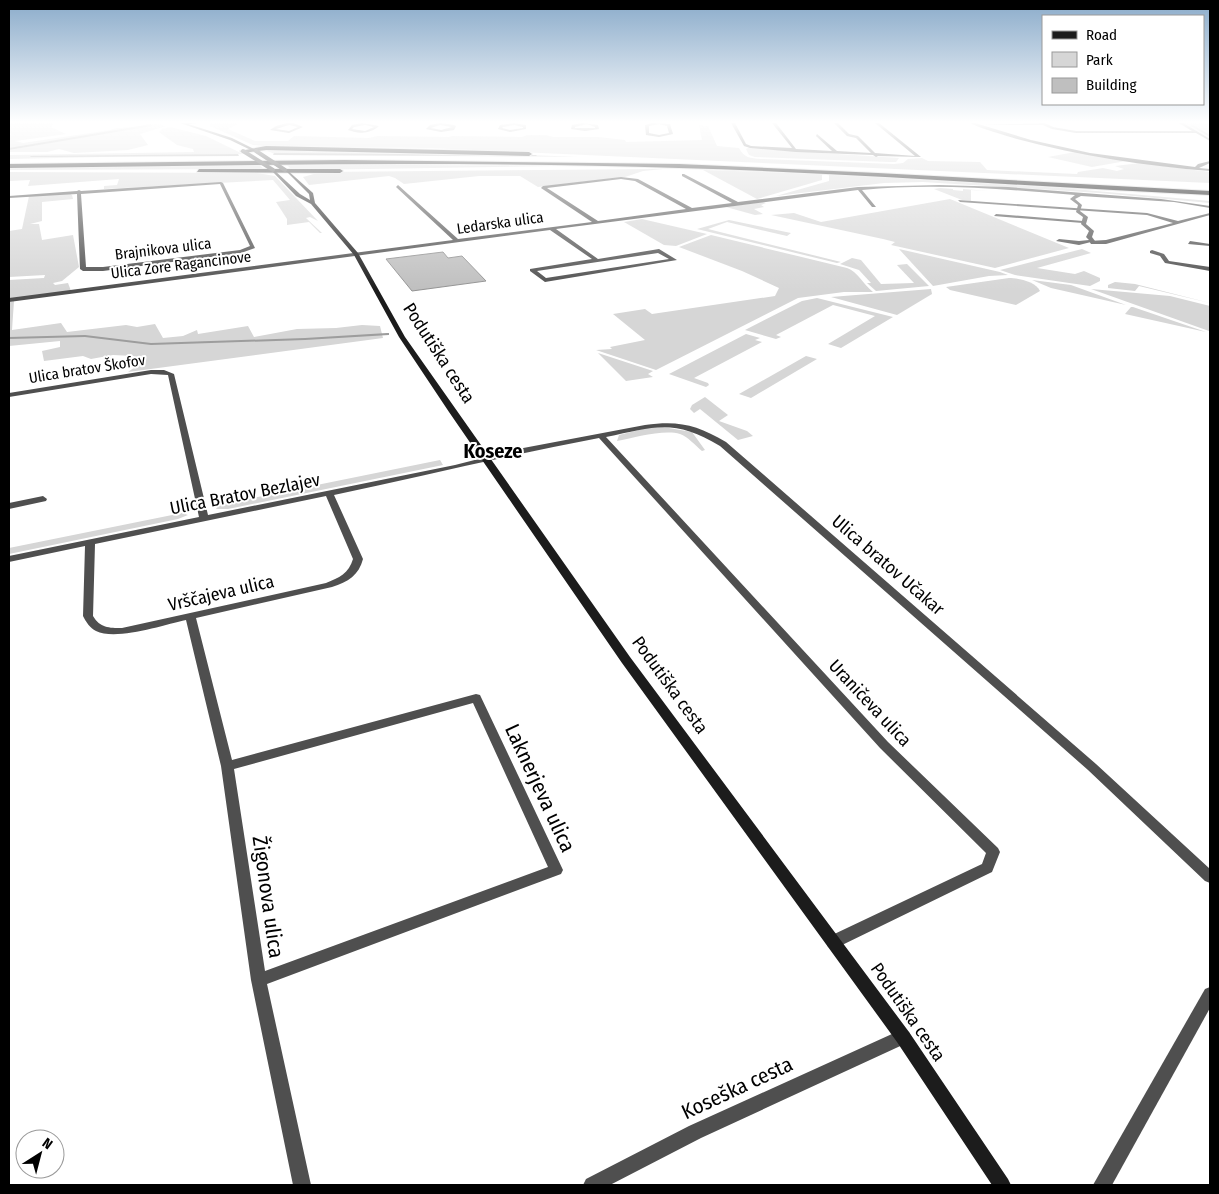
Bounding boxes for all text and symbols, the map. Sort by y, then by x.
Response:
legend [1042,15,1204,105]
text: Road [1086,26,1117,44]
text: Park [1086,51,1113,69]
text: Building [1086,76,1137,94]
street label: Ledarska ulica [455,208,545,238]
street label: Brajnikova ulica [114,234,212,264]
street label: Ulica Zore Ragancinove [110,247,252,283]
street label: Podutiška cesta [398,299,480,407]
street label: Ulica bratov Škofov [27,351,147,387]
district label: Koseze [464,439,522,463]
street label: Ulica Bratov Bezlajev [168,469,322,519]
street label: Ulica bratov Učakar [827,510,949,620]
street label: Vrščajeva ulica [166,570,276,616]
street label: Podutiška cesta [627,632,713,738]
street label: Uraničeva ulica [824,655,916,751]
street label: Laknerjeva ulica [499,720,581,856]
street label: Žigonova ulica [247,834,289,960]
street label: Podutiška cesta [866,959,950,1066]
street label: Koseška cesta [677,1051,797,1125]
north arrow [15,1129,65,1179]
text: N [39,1135,56,1153]

